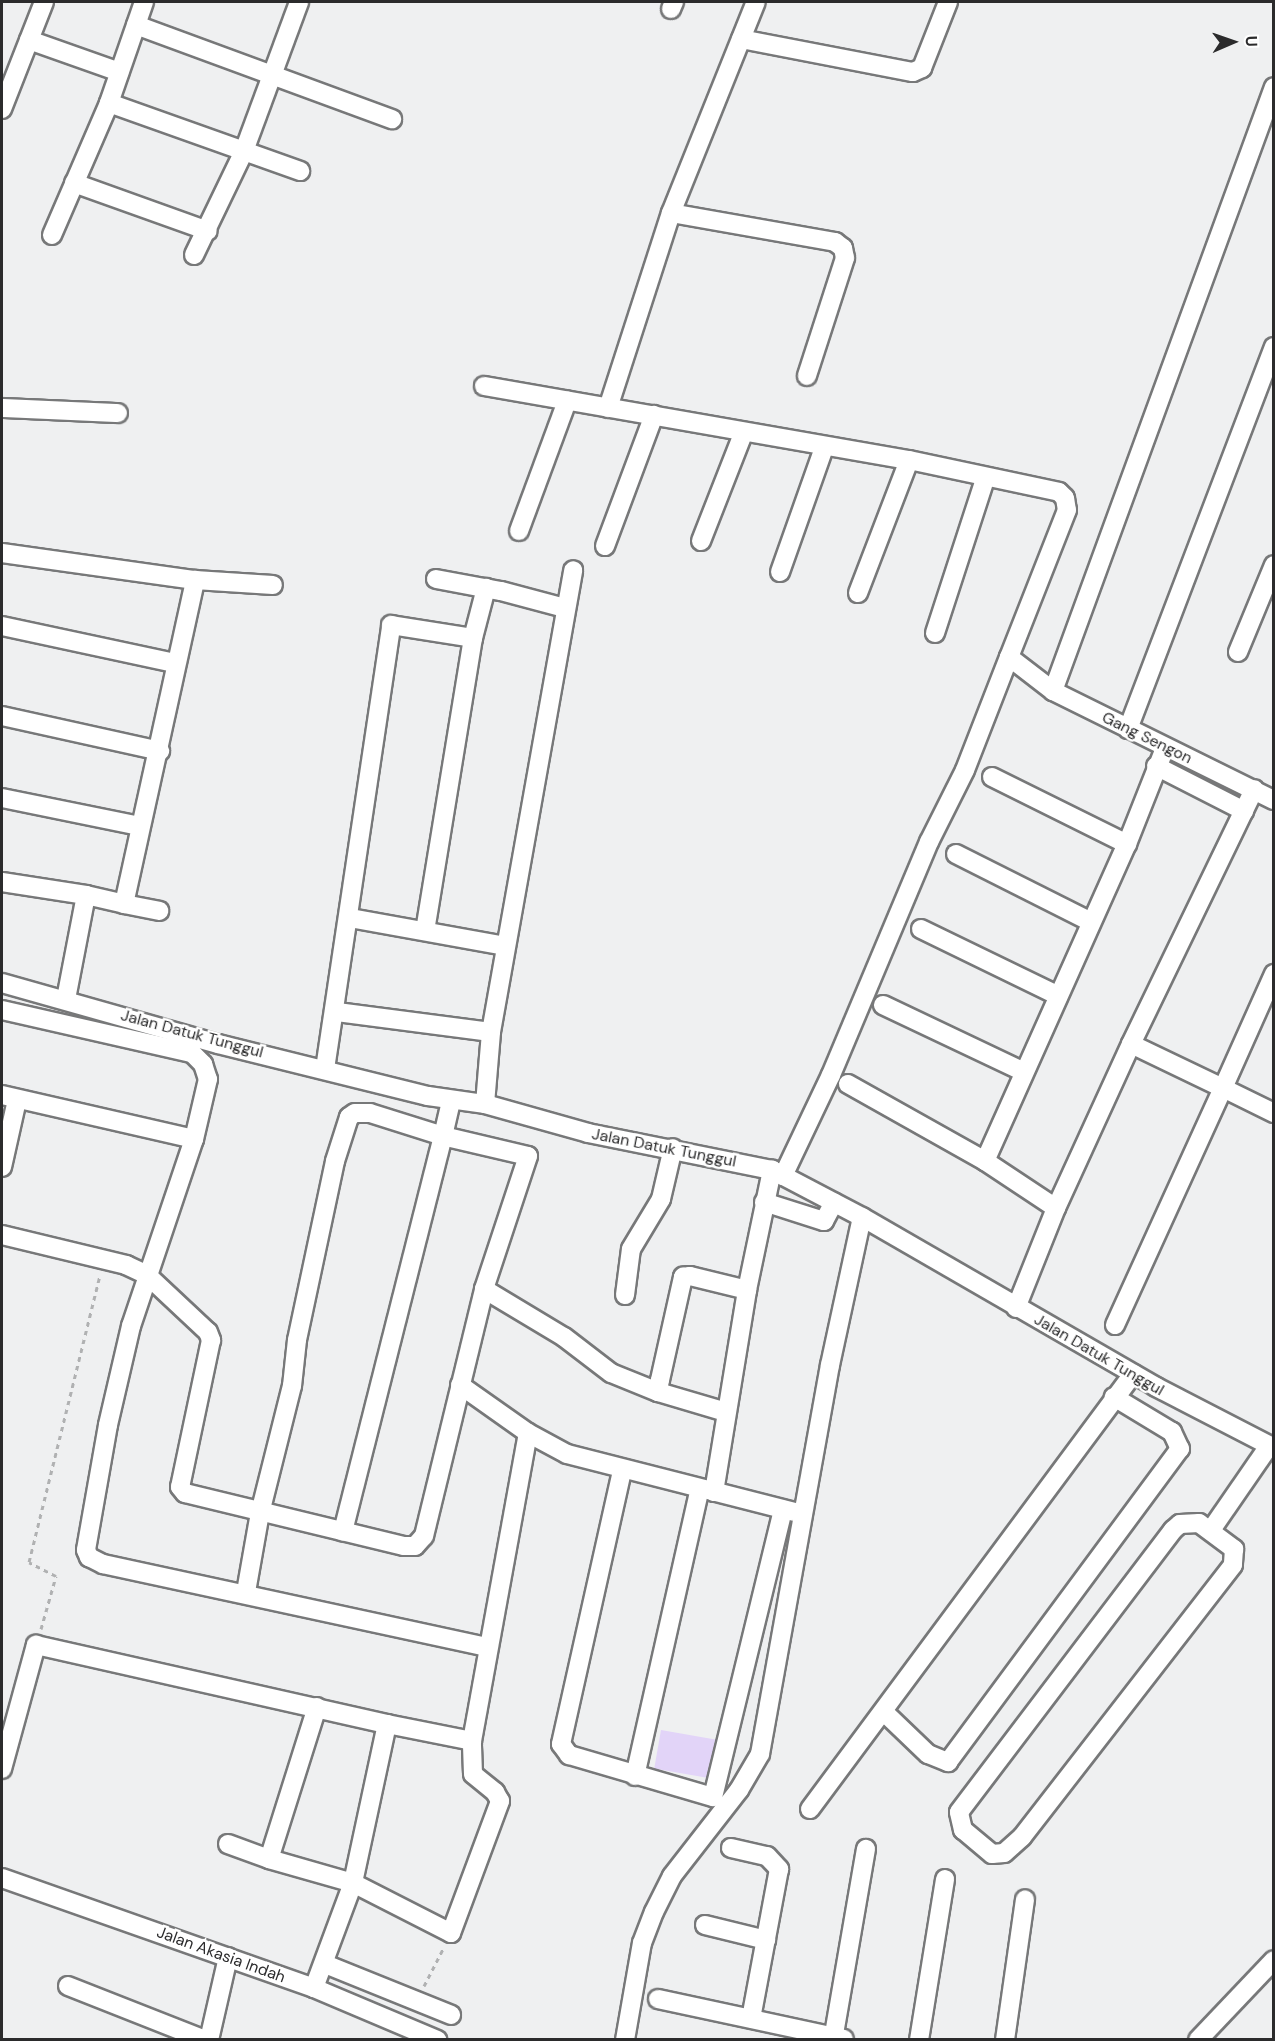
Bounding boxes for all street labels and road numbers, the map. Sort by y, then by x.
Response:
street label: Gang Sengon [1099,708,1195,768]
street label: Jalan Datuk Tunggul [119,1006,265,1062]
street label: Jalan Datuk Tunggul [590,1125,738,1171]
street label: Jalan Datuk Tunggul [1031,1310,1167,1400]
street label: Jalan Akasia Indah [154,1923,288,1987]

